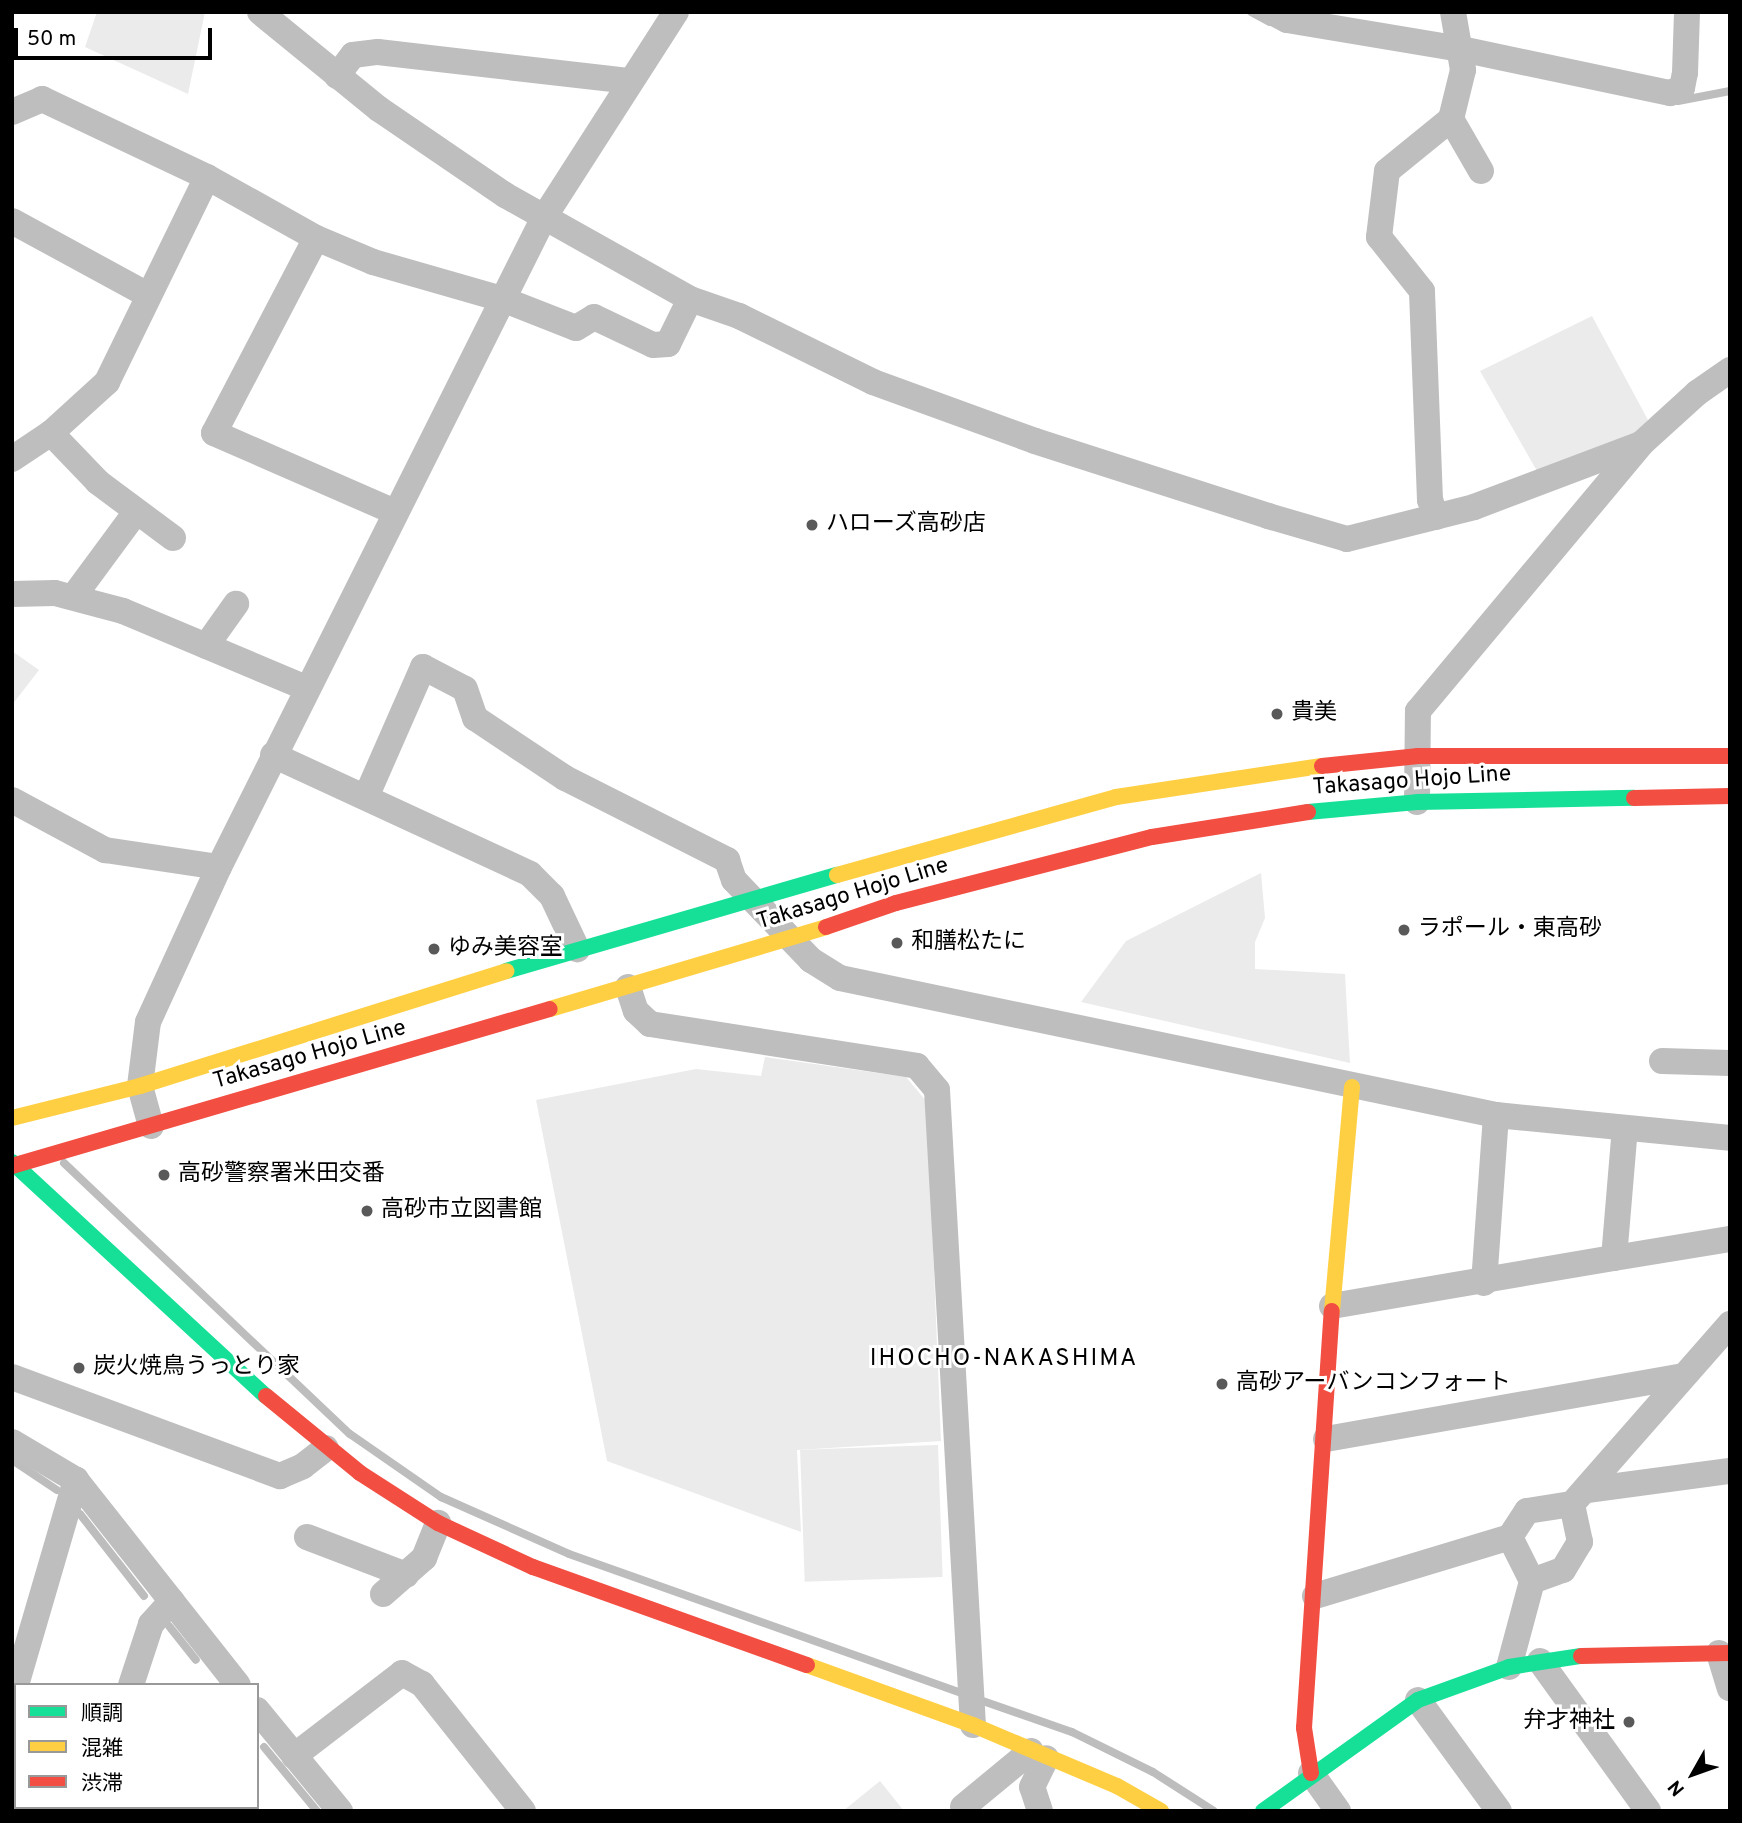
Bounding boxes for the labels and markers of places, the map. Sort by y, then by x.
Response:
place label: ハローズ高砂店 [826,511,987,539]
marker: ハローズ高砂店 [804,517,820,533]
place label: 貴美 [1291,700,1337,728]
marker: 貴美 [1269,706,1285,722]
place label: ラポール・東高砂 [1418,916,1602,944]
marker: ラポール・東高砂 [1396,922,1412,938]
place label: 和膳松たに [911,929,1026,957]
place label: ゆみ美容室 [448,935,563,963]
marker: 和膳松たに [889,935,905,951]
marker: ゆみ美容室 [426,941,442,957]
place label: 高砂警察署米田交番 [178,1161,385,1189]
marker: 高砂警察署米田交番 [156,1167,172,1183]
place label: 高砂市立図書館 [381,1197,542,1225]
marker: 高砂市立図書館 [359,1203,375,1219]
place label: 炭火焼鳥うっとり家 [93,1354,300,1382]
marker: 炭火焼鳥うっとり家 [71,1360,87,1376]
place label: 高砂アーバンコンフォート [1236,1370,1511,1398]
marker: 高砂アーバンコンフォート [1214,1376,1230,1392]
place label: 弁才神社 [1523,1708,1615,1736]
marker: 弁才神社 [1621,1714,1637,1730]

